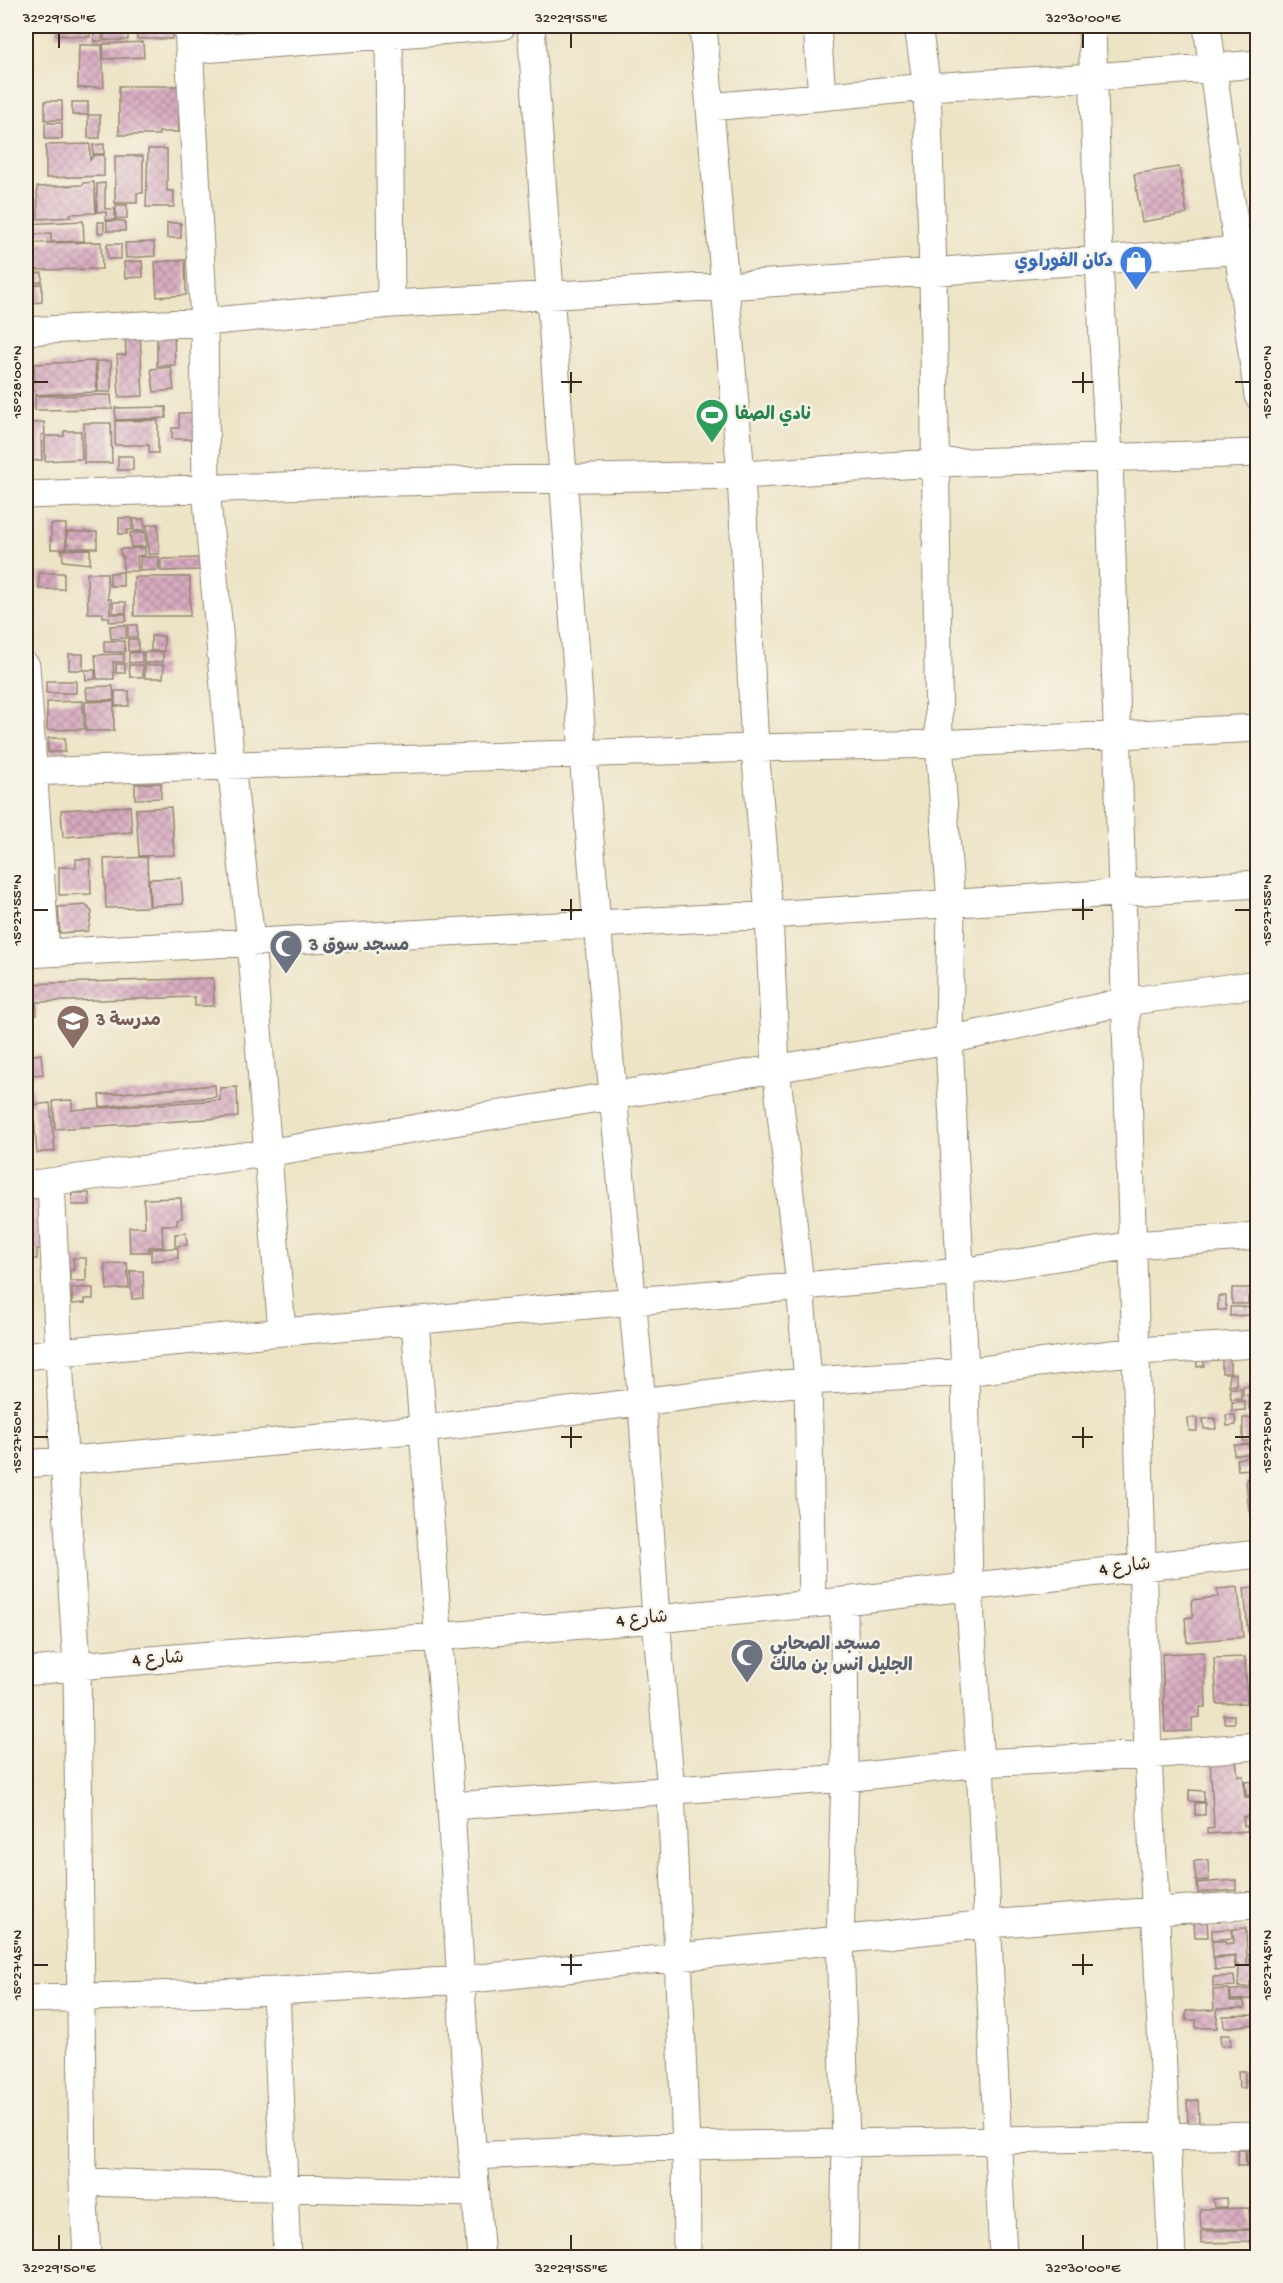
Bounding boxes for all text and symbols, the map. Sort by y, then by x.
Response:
text: 32°29'50"E [22,10,96,28]
text: 32°29'55"E [534,10,608,28]
text: 32°30'00"E [1045,10,1121,28]
shop icon: دكان الفوراوي [1118,244,1154,291]
place label: دكان الفوراوي [1015,252,1113,274]
text: 15°28'00"N [9,345,27,420]
text: 15°28'00"N [1259,345,1277,420]
sports icon: نادي الصفا [694,397,730,444]
place label: نادي الصفا [735,405,811,427]
text: 15°27'55"N [9,874,27,947]
text: 15°27'55"N [1259,874,1277,947]
mosque icon: مسجد سوق 3 [268,928,304,975]
place label: مسجد سوق 3 [308,936,409,957]
school or university icon: مدرسة 3 [55,1003,91,1050]
place label: مدرسة 3 [95,1010,161,1032]
text: 15°27'50"N [9,1401,27,1474]
text: 15°27'50"N [1259,1401,1277,1474]
street label: شارع 4 [1098,1554,1152,1582]
street label: شارع 4 [615,1607,669,1633]
place label: مسجد الصحابي الجليل انس بن مالك [770,1635,913,1677]
mosque icon: مسجد الصحابي الجليل انس بن مالك [729,1637,765,1684]
street label: شارع 4 [131,1648,185,1672]
text: 15°27'45"N [9,1929,27,2001]
text: 15°27'45"N [1259,1929,1277,2001]
text: 32°29'50"E [22,2260,96,2278]
text: 32°29'55"E [534,2260,608,2278]
text: 32°30'00"E [1045,2260,1121,2278]

